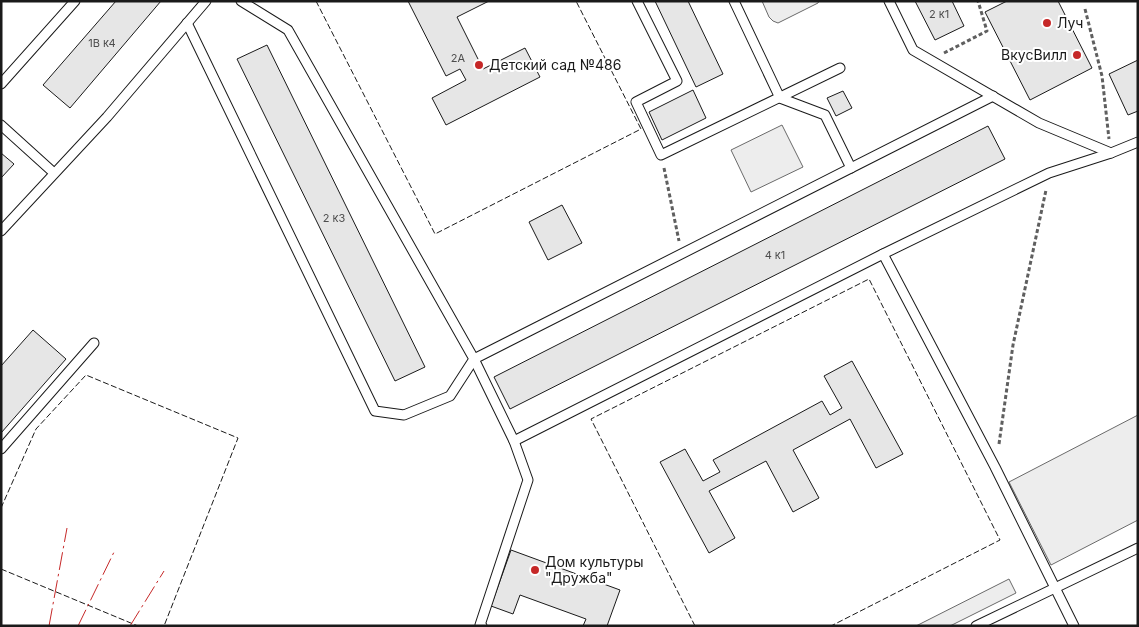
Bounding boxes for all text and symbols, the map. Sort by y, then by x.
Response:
house number: 2 к1 [929,7,949,21]
place label: Луч [1057,14,1083,31]
marker: Луч [1041,17,1053,29]
house number: 1В к4 [88,36,116,50]
place label: ВкусВилл [1001,46,1067,63]
marker: ВкусВилл [1071,49,1083,61]
house number: 2А [451,51,466,65]
place label: Детский сад №486 [489,56,621,73]
marker: Детский сад №486 [473,59,485,71]
house number: 2 к3 [323,211,345,225]
house number: 4 к1 [765,248,785,262]
place label: Дом культуры "Дружба" [545,553,644,586]
marker: Дом культуры "Дружба" [529,564,541,576]

